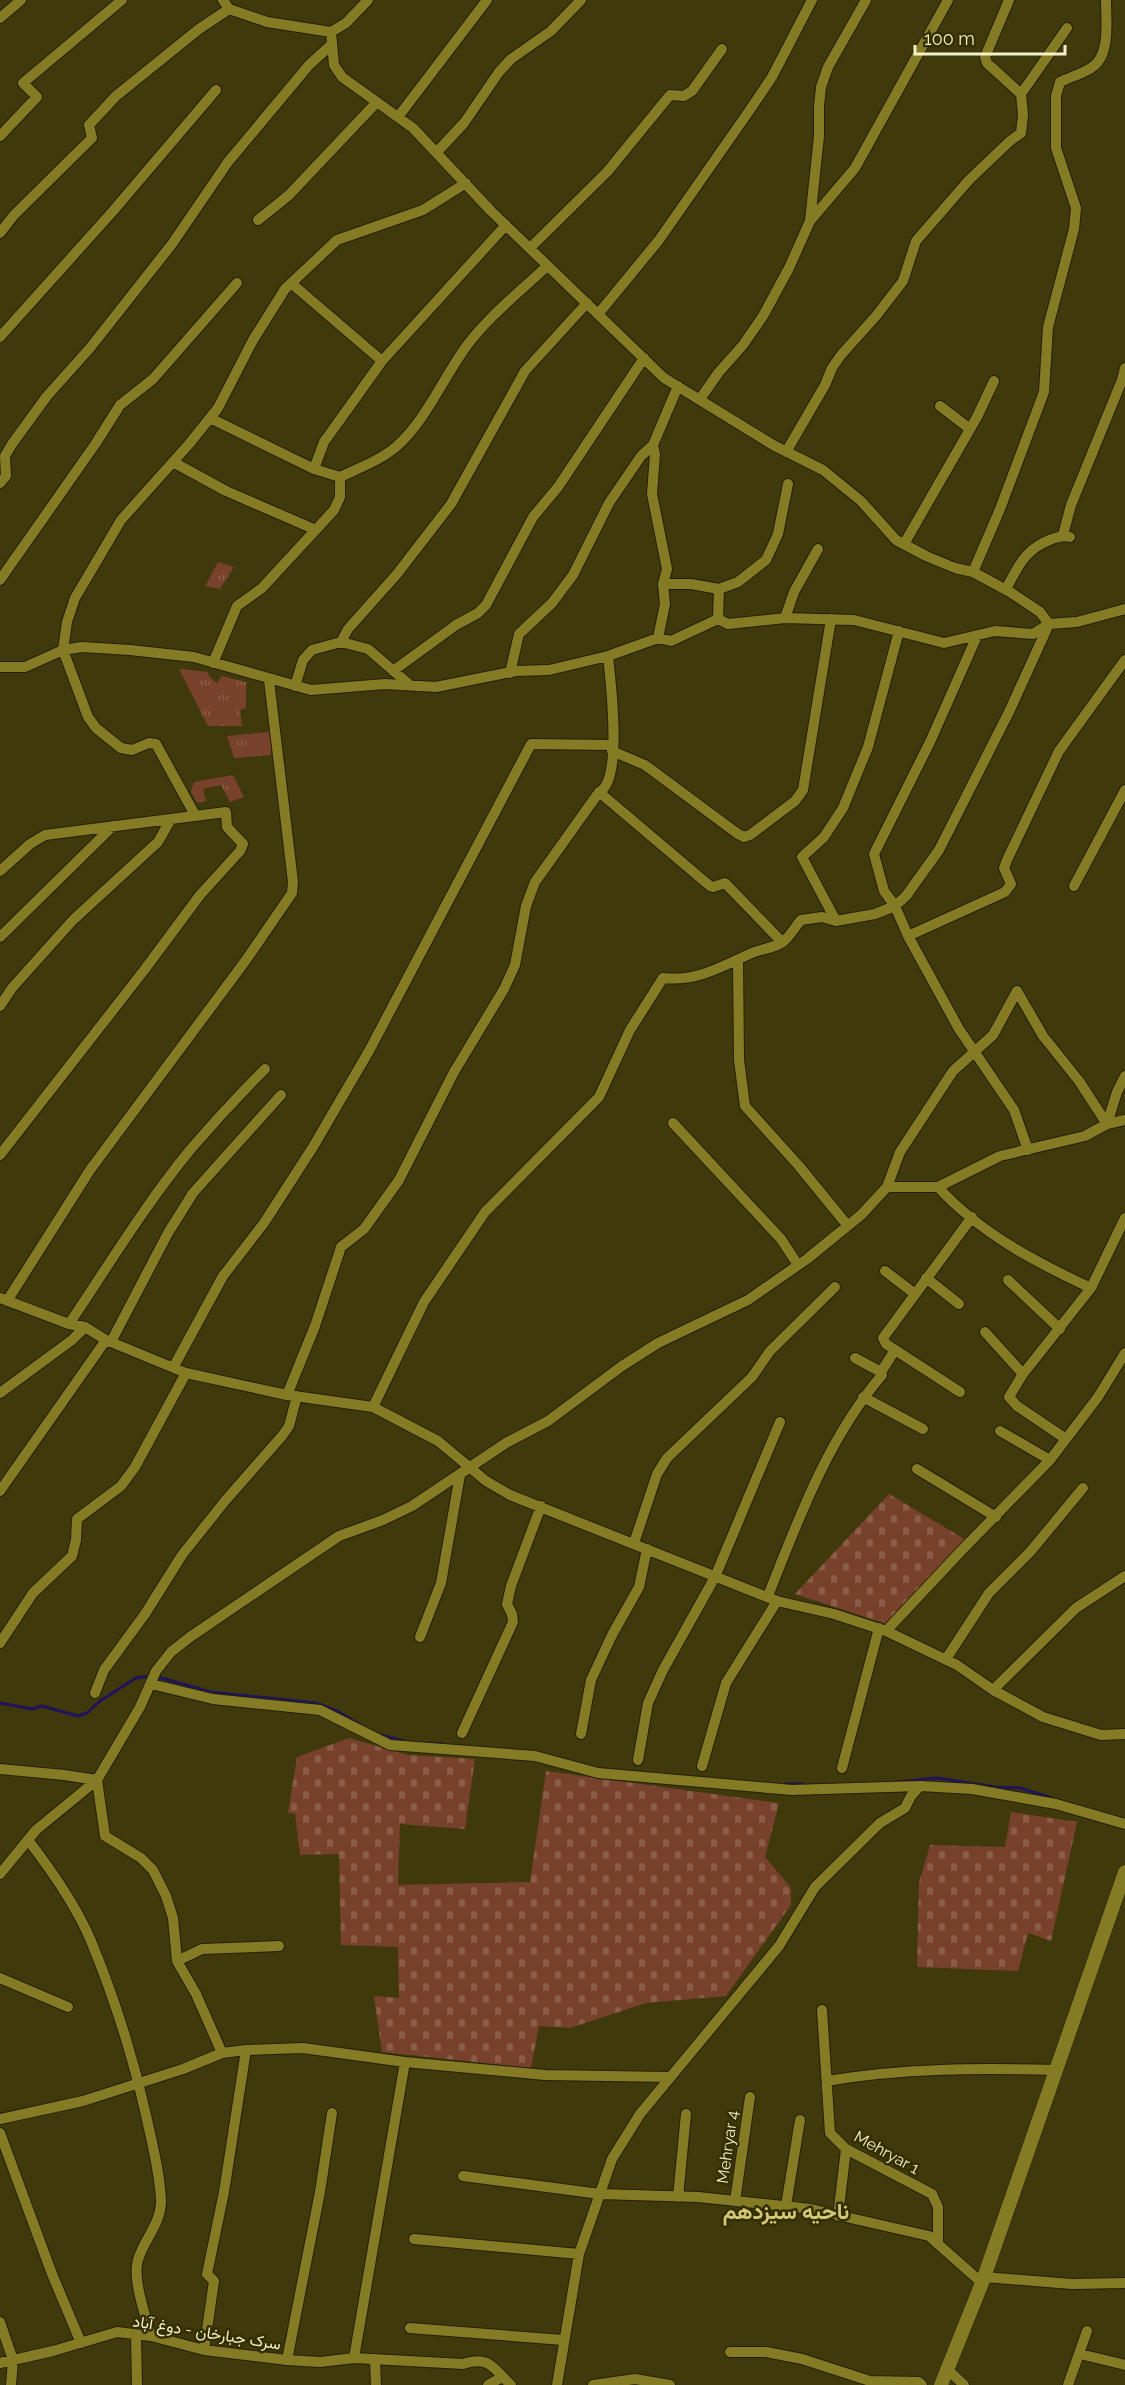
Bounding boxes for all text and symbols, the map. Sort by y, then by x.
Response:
scale bar [915,18,1065,56]
text: 100 m [924,28,975,49]
street label: Mehryar 4 [713,2109,742,2185]
street label: Mehryar 1 [851,2127,923,2178]
district label: ناحیه سیزدهم [723,2198,849,2226]
street label: سرک جبارخان - دوغ آباد [131,2311,282,2356]

